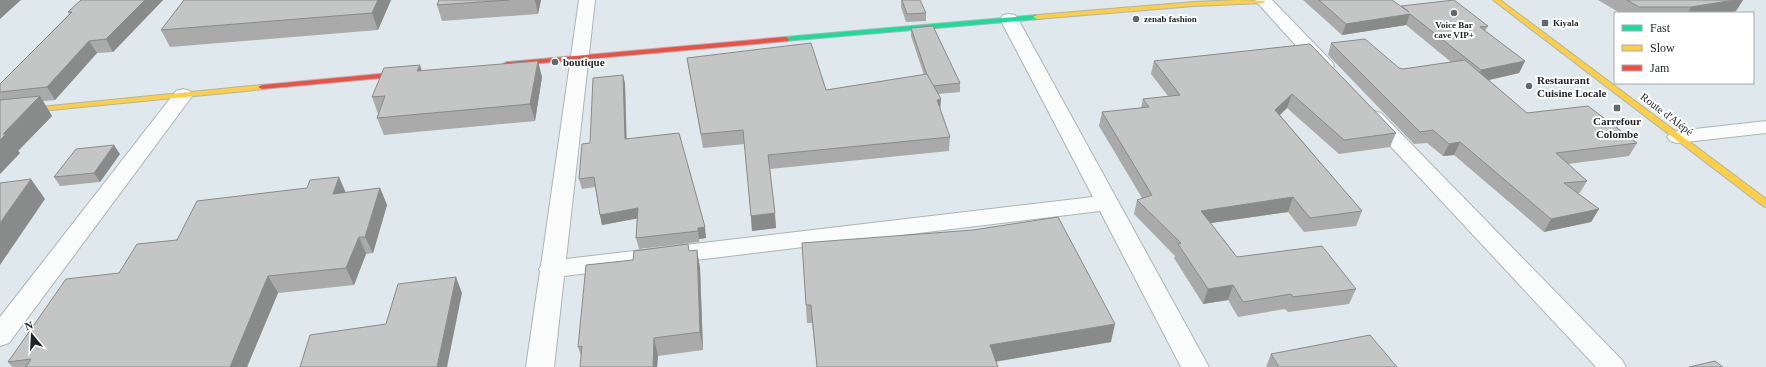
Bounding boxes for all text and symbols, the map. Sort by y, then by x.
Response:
marker: Voice Bar cave VIP+ [1449,8,1459,18]
legend [1614,12,1754,84]
marker: zenab fashion [1131,14,1141,24]
place label: zenab fashion [1144,14,1197,24]
marker: Kiyala [1540,18,1550,28]
place label: Kiyala [1553,18,1579,28]
place label: Voice Bar cave VIP+ [1434,20,1474,40]
text: Fast [1650,21,1671,35]
text: Slow [1650,41,1675,55]
place label: boutique [563,56,605,68]
marker: boutique [550,57,560,67]
text: Jam [1650,61,1670,75]
place label: Restaurant Cuisine Locale [1537,74,1606,99]
marker: Restaurant Cuisine Locale [1524,81,1534,91]
street label: Route d'Alépé [1638,90,1696,138]
marker: Carrefour Colombe [1612,103,1622,113]
place label: Carrefour Colombe [1593,115,1641,140]
north arrow [12,315,52,355]
text: N [23,319,35,332]

